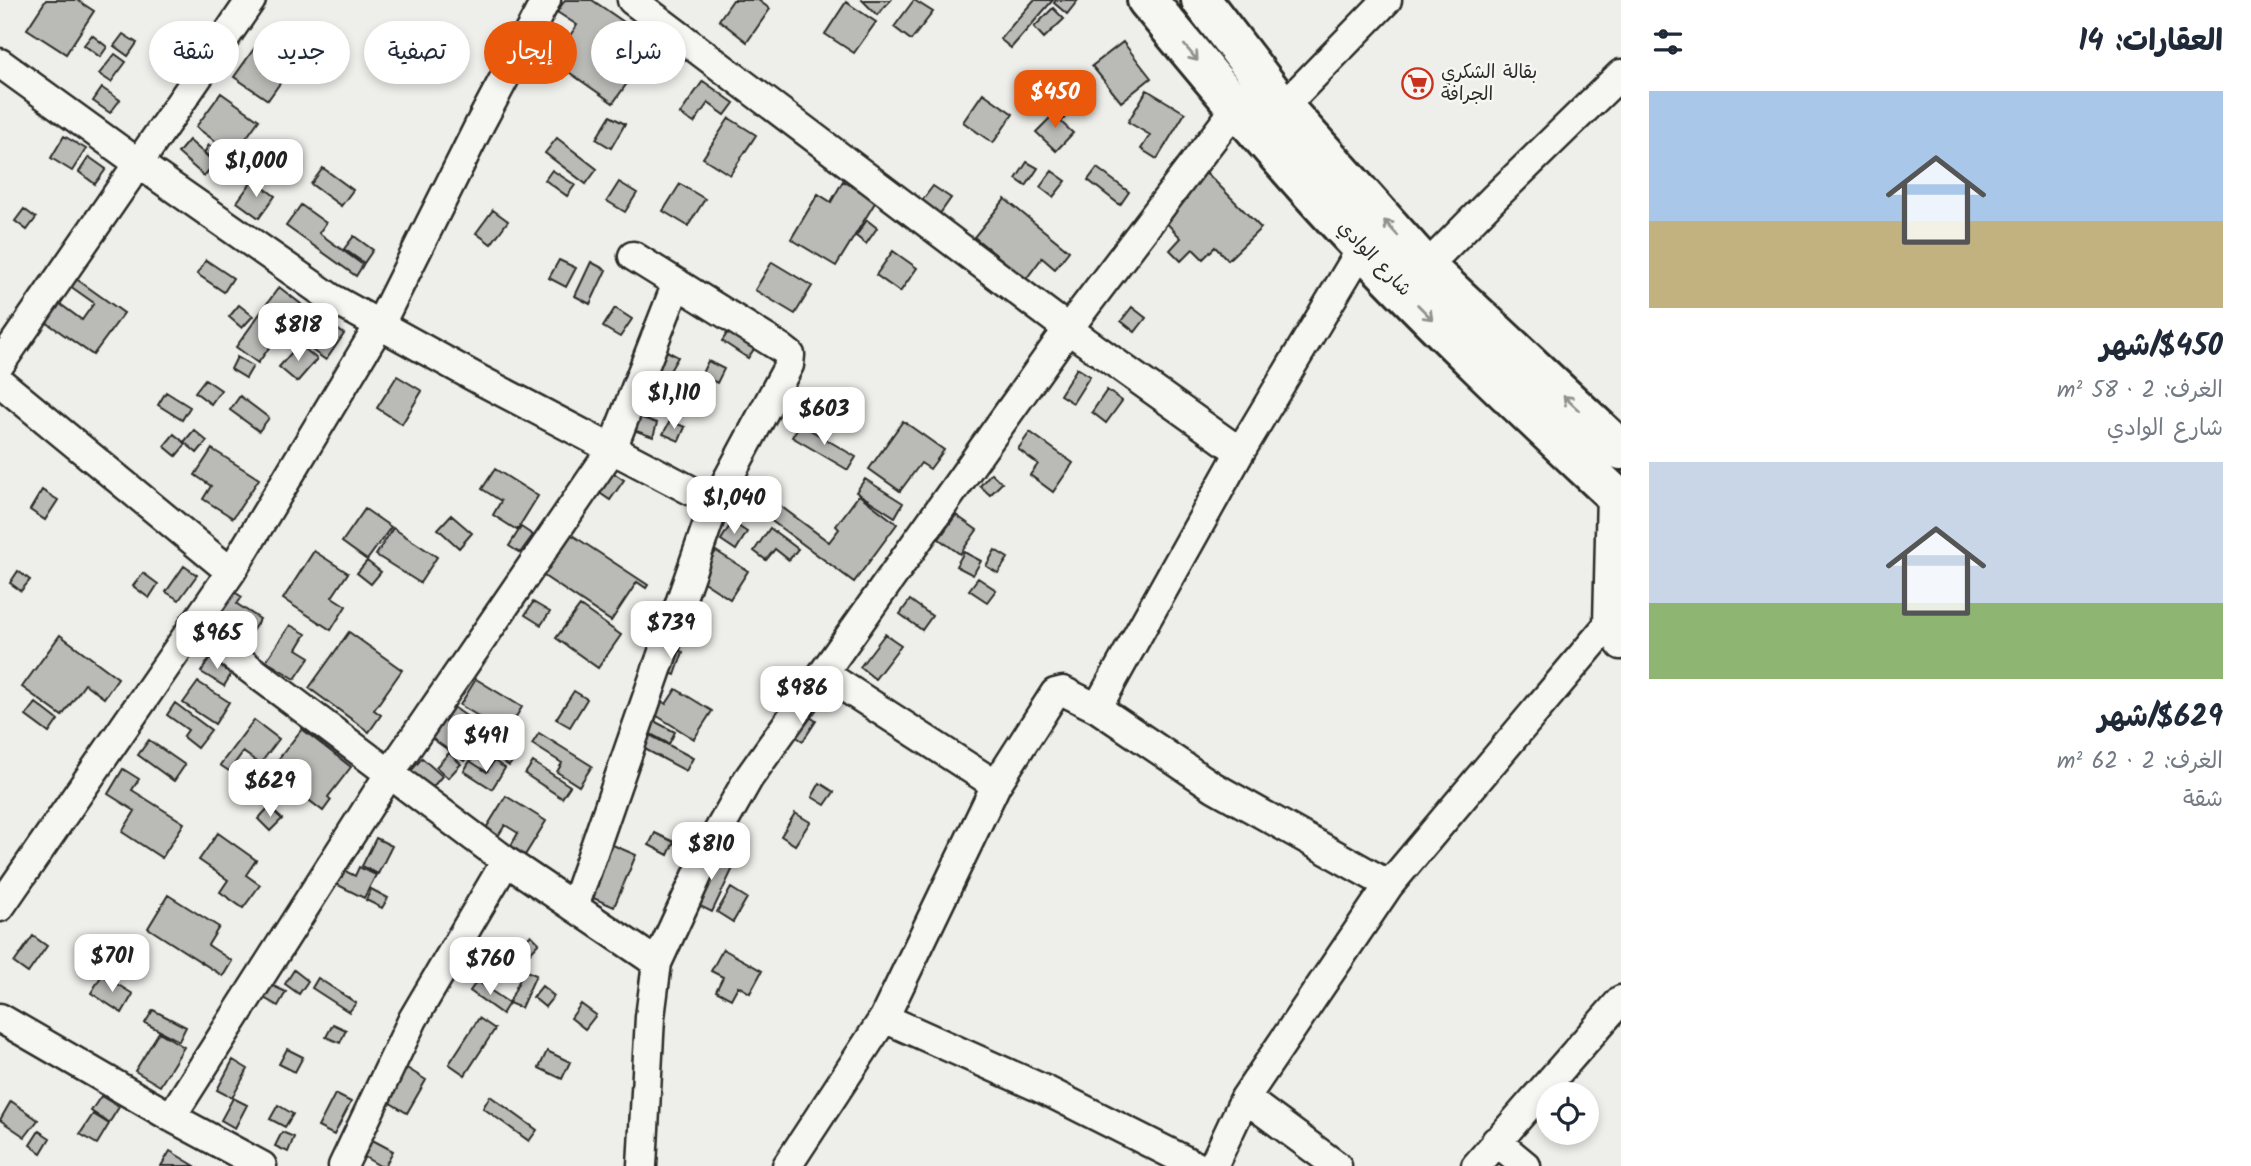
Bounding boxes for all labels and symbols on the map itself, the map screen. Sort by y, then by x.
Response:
one-way arrow [1183,43,1198,61]
place label: بقالة الشكري الجرافة [1441,58,1537,110]
supermarket icon: بقالة الشكري الجرافة [1401,67,1435,101]
pin: $450 [1014,71,1096,130]
pin: $1,000 [199,140,313,199]
street label: شارع الوادي [1330,214,1418,304]
one-way arrow [1383,219,1399,237]
pin: $818 [257,304,339,363]
one-way arrow [1417,304,1434,321]
pin: $1,110 [617,372,731,431]
pin: $603 [783,388,865,447]
one-way arrow [1563,395,1580,412]
pin: $1,040 [677,476,791,536]
pin: $739 [630,602,712,661]
pin: $965 [176,612,258,671]
pin: $986 [761,666,843,726]
pin: $491 [445,714,527,774]
pin: $629 [229,760,311,819]
pin: $810 [670,822,752,882]
pin: $701 [71,934,153,994]
pin: $760 [449,937,531,997]

